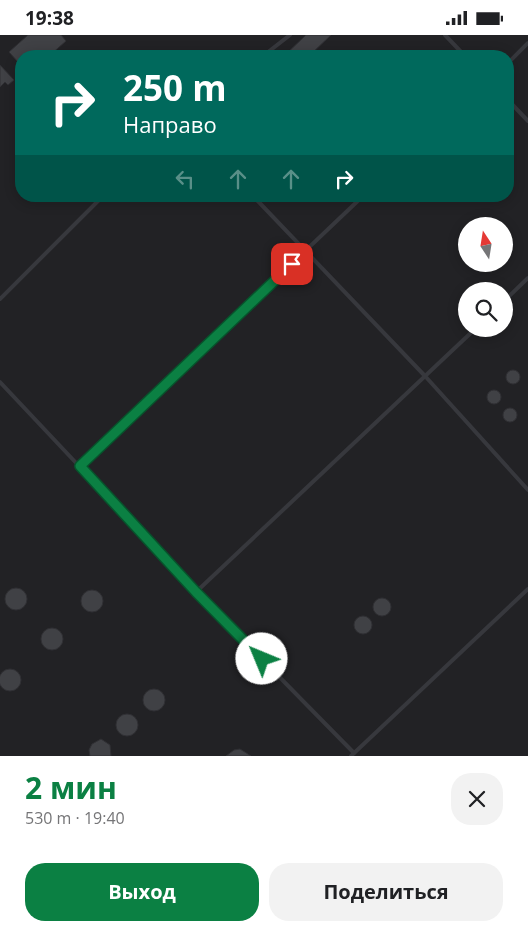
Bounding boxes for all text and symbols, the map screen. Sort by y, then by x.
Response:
text: 19:38 [25,5,74,31]
text: 250 m [123,64,227,111]
icon: right [40,70,105,135]
text: Направо [123,109,217,139]
icon: left [171,165,199,193]
icon: ahead [224,165,252,193]
icon: ahead [277,165,305,193]
icon: right [330,165,358,193]
north arrow [458,217,512,273]
map controls [458,217,513,337]
pin [271,243,313,285]
icon: arrive [278,250,306,278]
button: search [458,282,513,337]
position arrow [235,632,287,684]
text: 2 мин [25,767,117,808]
button: close [451,773,503,825]
text: 530 m · 19:40 [25,807,125,829]
button: Выход [25,863,259,921]
button: Поделиться [269,863,503,921]

